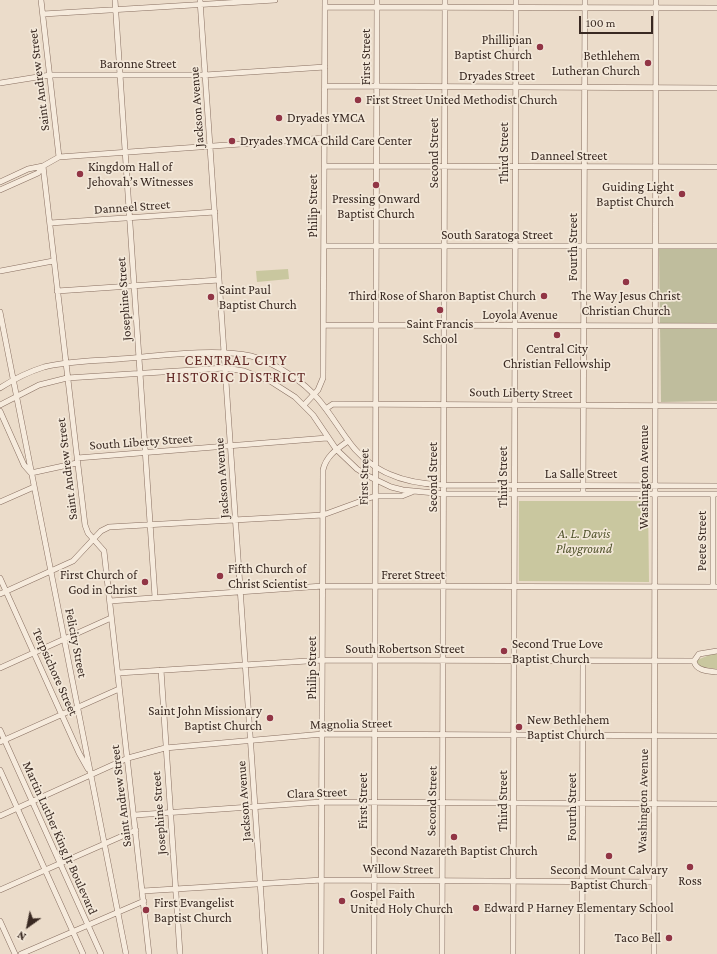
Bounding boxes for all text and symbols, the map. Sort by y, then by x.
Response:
scale bar [581,8,655,34]
text: 100 m [586,16,615,30]
street label: Saint Andrew Street [25,28,53,132]
street label: First Street [358,29,374,85]
place label: Phillipian Baptist Church [454,32,532,63]
marker: Phillipian Baptist Church [535,42,545,52]
place label: Bethlehem Lutheran Church [552,48,640,79]
street label: Baronne Street [100,56,176,72]
marker: Bethlehem Lutheran Church [643,58,653,68]
street label: Jackson Avenue [186,66,208,148]
street label: Dryades Street [459,68,535,84]
place label: First Street United Methodist Church [366,92,558,108]
marker: First Street United Methodist Church [353,95,363,105]
place label: Dryades YMCA [287,110,365,126]
marker: Dryades YMCA [274,113,284,123]
street label: Second Street [426,118,442,188]
street label: Third Street [496,122,512,184]
place label: Dryades YMCA Child Care Center [240,133,412,149]
marker: Dryades YMCA Child Care Center [227,136,237,146]
street label: Danneel Street [531,148,607,164]
place label: Kingdom Hall of Jehovah’s Witnesses [88,159,193,190]
marker: Kingdom Hall of Jehovah’s Witnesses [75,169,85,179]
street label: Philip Street [305,174,321,238]
place label: Guiding Light Baptist Church [596,179,674,210]
marker: Pressing Onward Baptist Church [371,180,381,190]
marker: Guiding Light Baptist Church [677,189,687,199]
place label: Pressing Onward Baptist Church [332,191,420,222]
street label: Danneel Street [93,197,171,217]
street label: Fourth Street [565,213,581,281]
street label: South Saratoga Street [441,227,553,243]
street label: Josephine Street [113,257,135,341]
marker: The Way Jesus Christ Christian Church [621,277,631,287]
place label: Saint Paul Baptist Church [219,282,297,313]
place label: Third Rose of Sharon Baptist Church [348,288,536,304]
place label: The Way Jesus Christ Christian Church [571,288,681,319]
marker: Third Rose of Sharon Baptist Church [539,291,549,301]
marker: Saint Paul Baptist Church [206,292,216,302]
marker: Saint Francis School [435,305,445,315]
street label: Loyola Avenue [482,307,558,323]
place label: Saint Francis School [407,316,473,347]
marker: Central City Christian Fellowship [552,330,562,340]
place label: Central City Christian Fellowship [503,341,611,372]
district label: CENTRAL CITY HISTORIC DISTRICT [166,351,306,386]
street label: South Liberty Street [469,384,573,402]
street label: Saint Andrew Street [53,417,81,521]
street label: Washington Avenue [636,425,652,529]
street label: South Liberty Street [89,431,193,453]
street label: Jackson Avenue [211,437,233,519]
street label: Second Street [425,442,441,512]
street label: Third Street [495,446,511,508]
street label: First Street [356,449,372,505]
street label: La Salle Street [545,466,617,482]
street label: Peete Street [694,511,710,571]
park label: A. L. Davis Playground [556,526,612,557]
place label: Fifth Church of Christ Scientist [228,561,307,592]
place label: First Church of God in Christ [60,567,137,598]
street label: Freret Street [381,567,445,583]
marker: Fifth Church of Christ Scientist [215,571,225,581]
marker: First Church of God in Christ [140,577,150,587]
street label: Felicity Street [62,607,90,679]
street label: Terpsichore Street [29,626,81,718]
street label: Philip Street [304,636,320,700]
place label: Second True Love Baptist Church [512,636,603,667]
street label: South Robertson Street [345,641,465,657]
marker: Second True Love Baptist Church [499,646,509,656]
place label: Saint John Missionary Baptist Church [148,703,262,734]
place label: New Bethlehem Baptist Church [527,712,610,743]
marker: Saint John Missionary Baptist Church [265,713,275,723]
street label: Magnolia Street [310,715,392,733]
marker: New Bethlehem Baptist Church [514,722,524,732]
street label: Saint Andrew Street [107,744,135,848]
street label: Washington Avenue [634,749,652,853]
street label: Martin Luther King Jr Boulevard [19,759,101,917]
street label: Jackson Avenue [233,760,255,842]
street label: Second Street [424,766,440,836]
street label: Third Street [495,770,511,832]
street label: Josephine Street [148,771,170,855]
street label: First Street [355,773,371,829]
street label: Fourth Street [564,773,580,841]
street label: Clara Street [287,784,347,802]
marker: Second Nazareth Baptist Church [449,832,459,842]
place label: Second Nazareth Baptist Church [370,843,538,859]
marker: Second Mount Calvary Baptist Church [604,851,614,861]
street label: Willow Street [362,861,434,877]
place label: Second Mount Calvary Baptist Church [550,862,668,893]
marker: Ross [685,862,695,872]
place label: Ross [678,873,702,889]
place label: Gospel Faith United Holy Church [350,886,453,917]
place label: First Evangelist Baptist Church [154,895,234,926]
marker: Gospel Faith United Holy Church [337,896,347,906]
place label: Edward P Harney Elementary School [484,900,674,916]
marker: Edward P Harney Elementary School [471,903,481,913]
marker: First Evangelist Baptist Church [141,905,151,915]
north arrow [8,906,48,946]
text: N [15,929,28,943]
place label: Taco Bell [614,930,661,946]
marker: Taco Bell [664,933,674,943]

